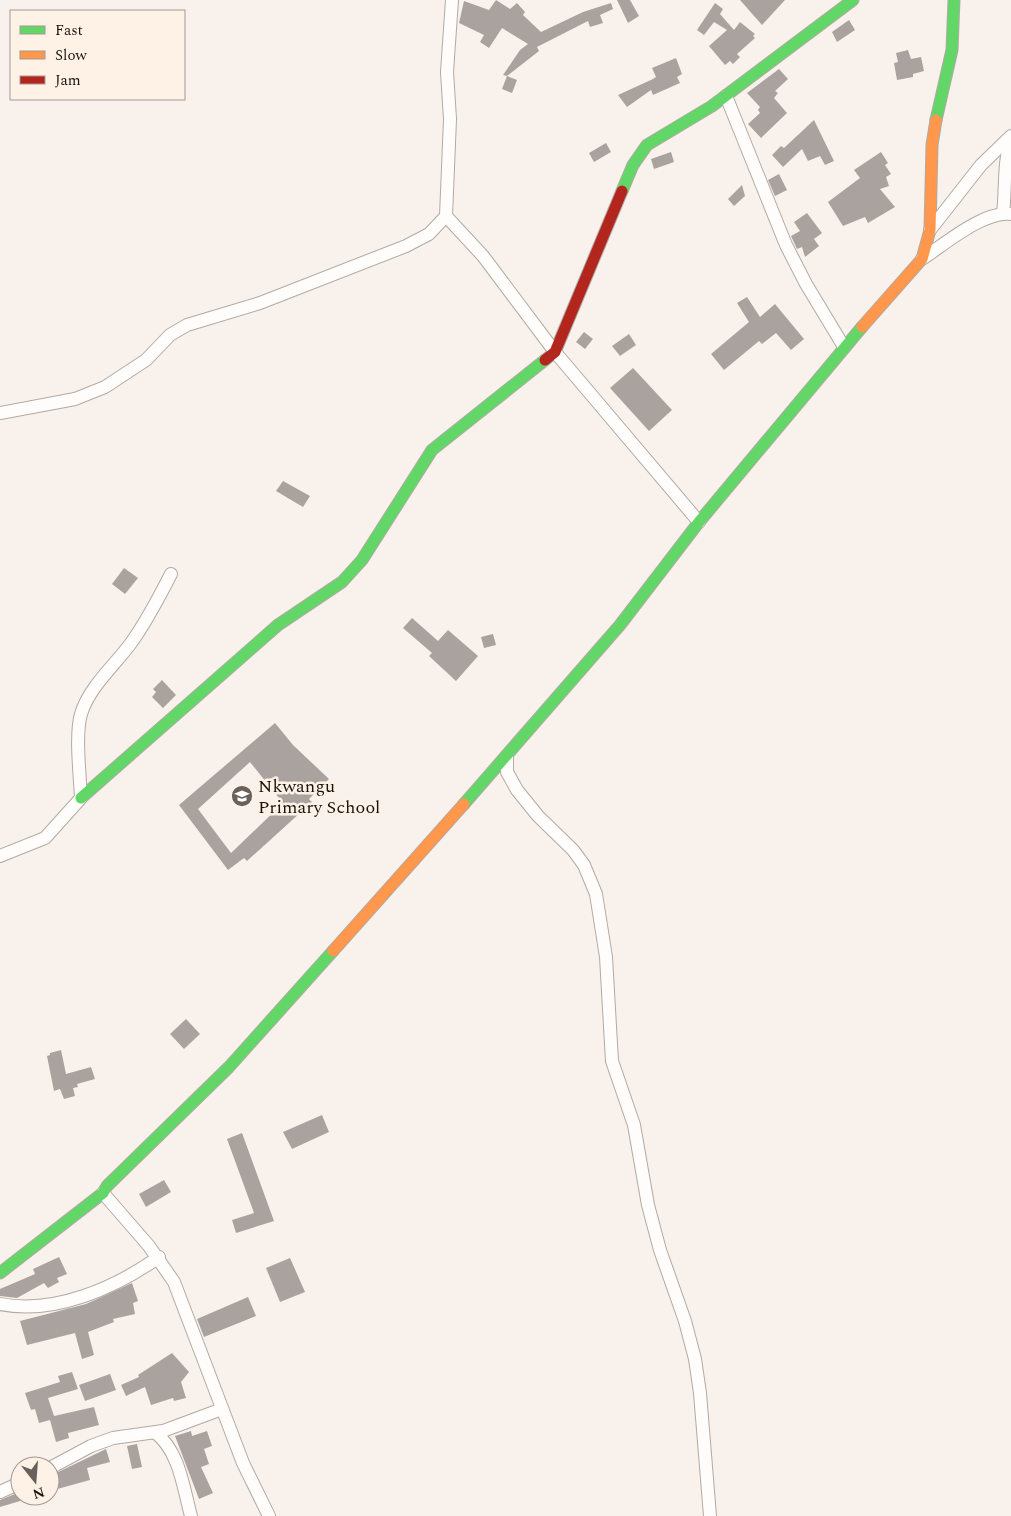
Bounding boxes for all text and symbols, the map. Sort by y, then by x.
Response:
legend [10,10,185,100]
text: Fast [55,19,83,42]
text: Slow [55,44,87,67]
text: Jam [55,69,81,92]
place label: Nkwangu Primary School [258,773,380,821]
school or university icon: Nkwangu Primary School [230,784,254,808]
north arrow [10,1456,60,1506]
text: N [30,1481,47,1505]

